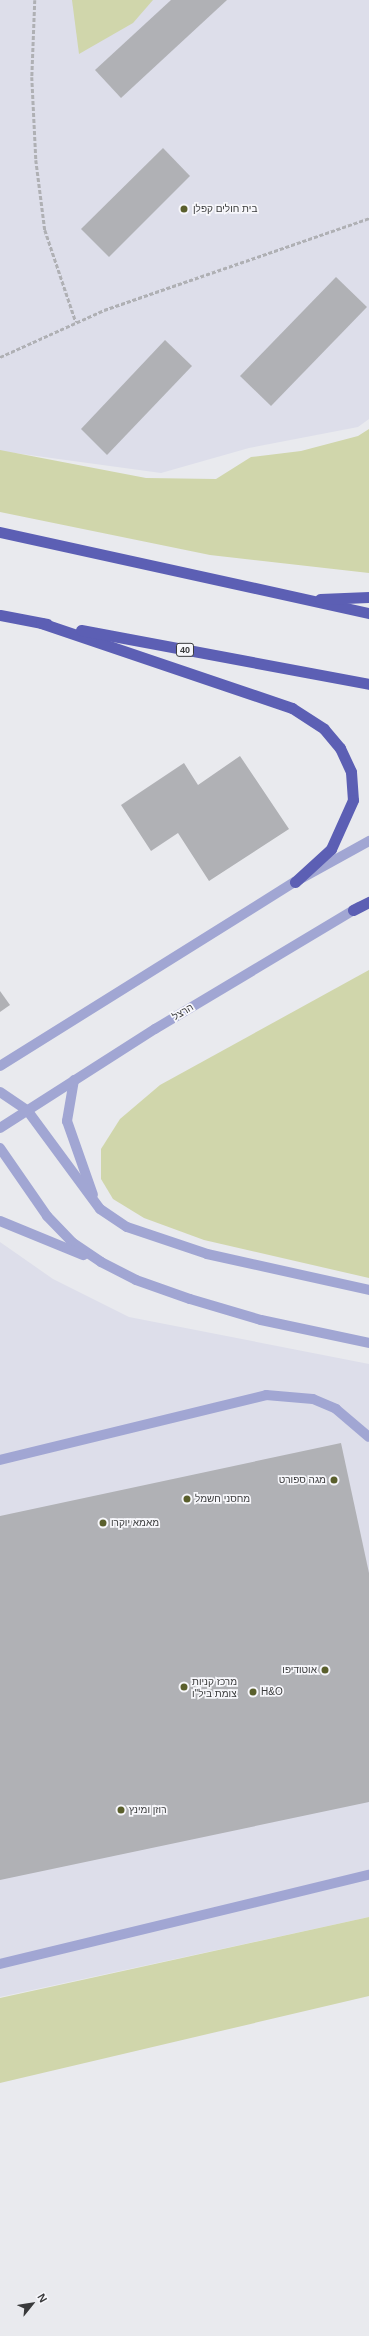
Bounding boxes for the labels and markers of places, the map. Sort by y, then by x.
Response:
marker: בית חולים קפלן [178,203,190,215]
place label: בית חולים קפלן [193,203,257,215]
place label: מגה ספורט [279,1474,326,1486]
marker: מגה ספורט [329,1475,339,1485]
place label: מחסני חשמל [195,1493,250,1505]
marker: מחסני חשמל [182,1494,192,1504]
place label: מאמא יוקרו [111,1517,159,1529]
marker: מאמא יוקרו [98,1518,108,1528]
place label: אוטודיפו [282,1664,317,1676]
marker: אוטודיפו [320,1665,330,1675]
place label: מרכז קניות צומת ביל"ו [192,1675,237,1698]
marker: מרכז קניות צומת ביל"ו [179,1682,189,1692]
place label: H&O [261,1686,283,1698]
marker: H&O [248,1687,258,1697]
place label: רוזן ומינץ [129,1804,167,1816]
marker: רוזן ומינץ [116,1805,126,1815]

